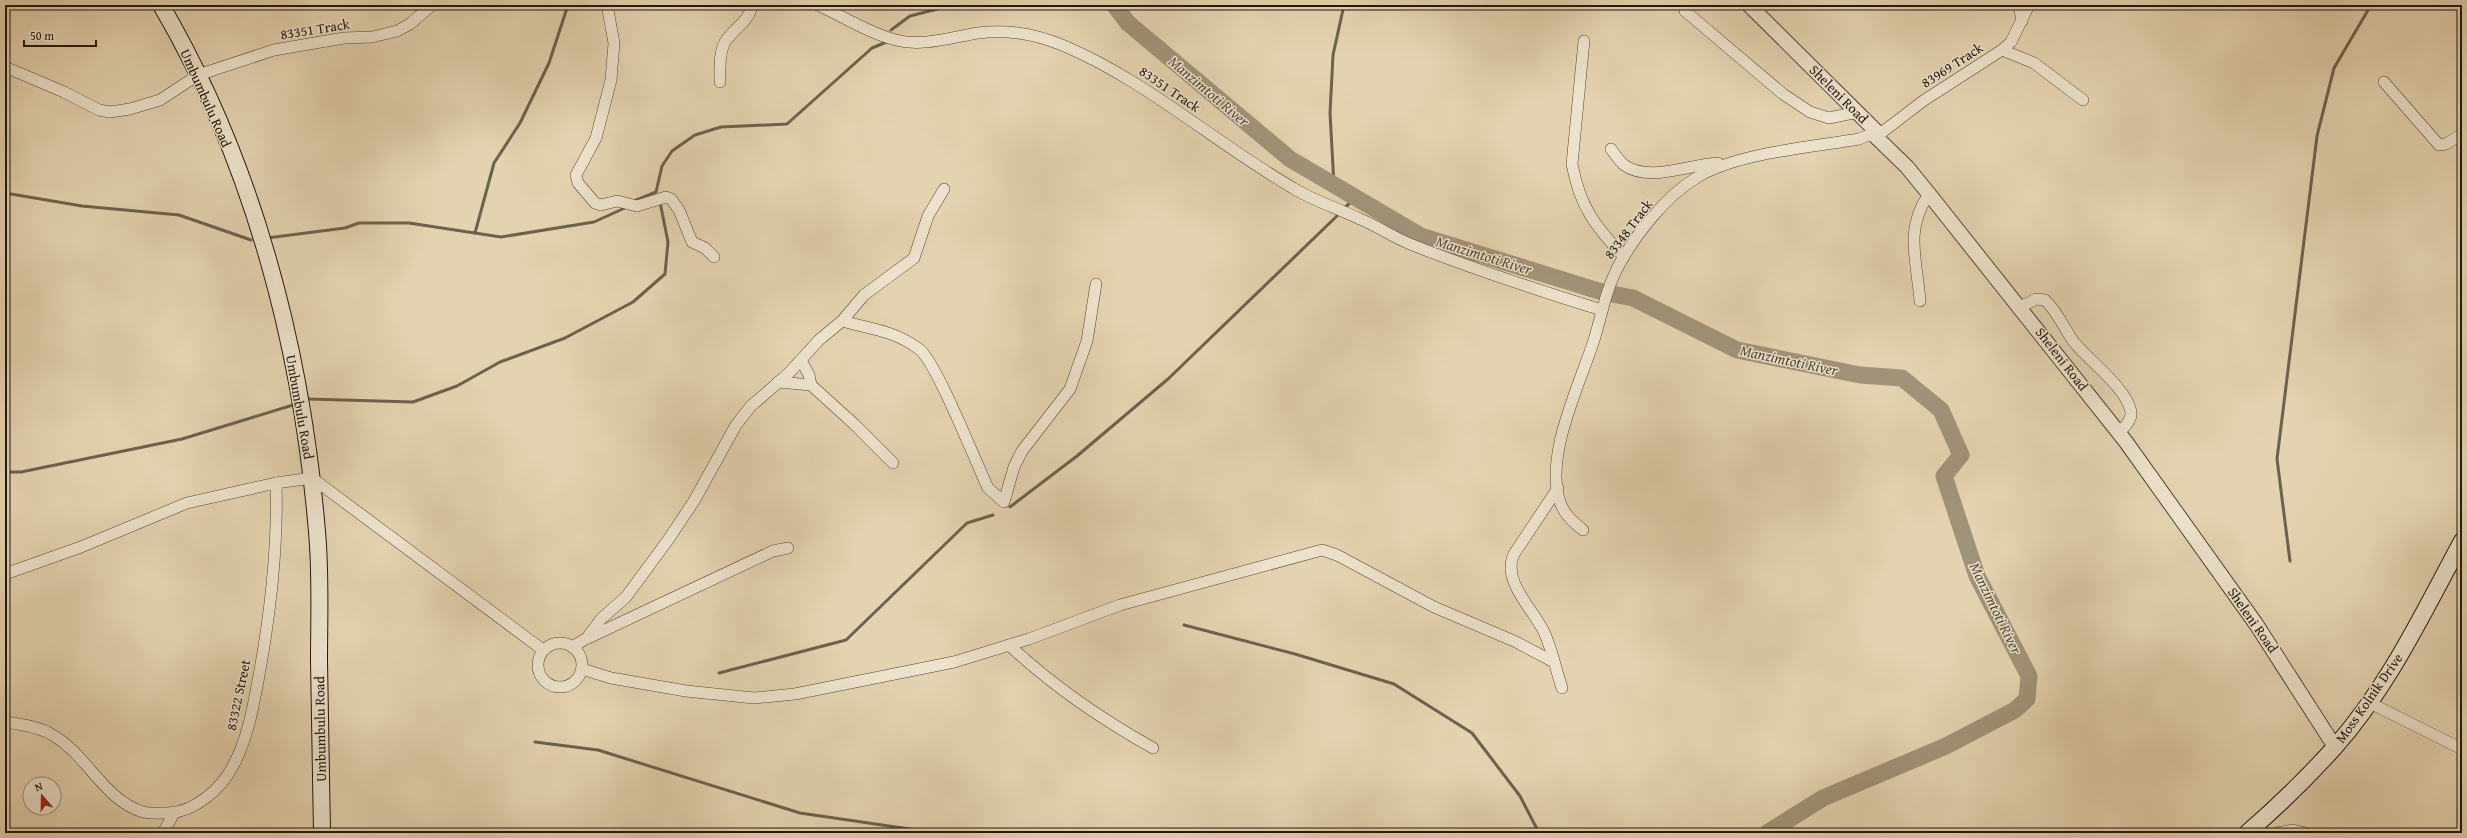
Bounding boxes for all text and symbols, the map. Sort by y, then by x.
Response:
street label: 83351 Track [279,14,352,44]
scale bar [24,22,96,48]
text: 50 m [30,27,54,44]
street label: 83969 Track [1917,37,1988,92]
street label: Umbumbulu Road [175,46,237,151]
water label: Manzimtoti River [1164,51,1254,131]
street label: Sheleni Road [1805,60,1873,128]
street label: 83351 Track [1135,61,1205,117]
street label: 83348 Track [1599,194,1658,263]
water label: Manzimtoti River [1433,230,1535,280]
street label: Sheleni Road [2031,323,2094,395]
water label: Manzimtoti River [1738,339,1840,381]
street label: Umbumbulu Road [281,353,319,461]
water label: Manzimtoti River [1965,559,2027,658]
street label: Sheleni Road [2223,583,2283,657]
street label: Moss Kolnik Drive [2331,649,2408,747]
street label: 83322 Street [221,658,255,732]
street label: Umbumbulu Road [309,676,331,782]
north arrow [22,776,62,816]
text: N [32,778,45,795]

